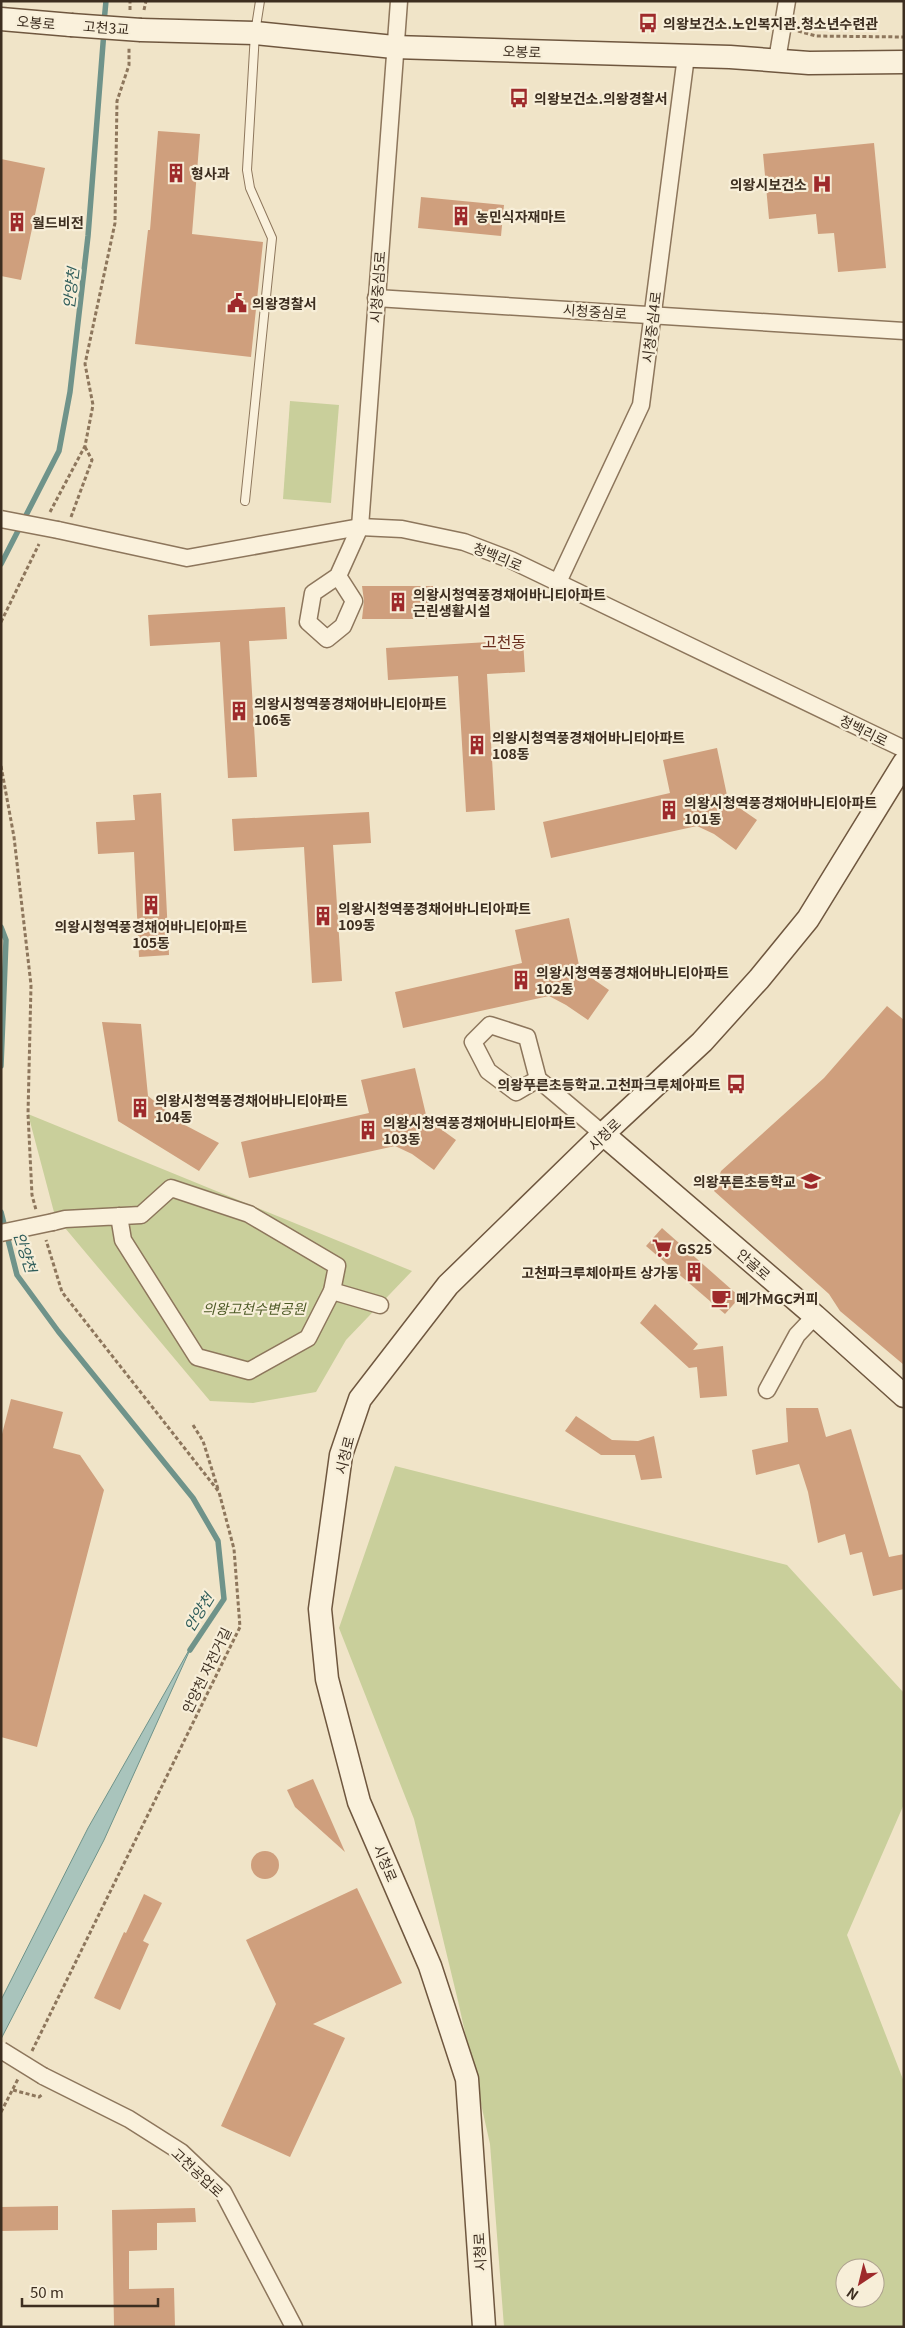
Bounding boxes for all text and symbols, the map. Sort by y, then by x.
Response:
street label: 오봉로 [16,10,56,34]
bus stop icon: 의왕보건소.노인복지관.청소년수련관 [637,12,659,34]
place label: 의왕보건소.노인복지관.청소년수련관 [663,13,878,33]
street label: 고천3교 [82,15,130,39]
street label: 오봉로 [502,40,542,62]
bus stop icon: 의왕보건소.의왕경찰서 [508,87,530,109]
place label: 의왕보건소.의왕경찰서 [534,88,667,108]
building icon: 형사과 [165,162,187,184]
place label: 형사과 [191,163,230,183]
hospital icon: 의왕시보건소 [811,173,833,195]
place label: 의왕시보건소 [730,174,807,194]
building icon: 농민식자재마트 [450,205,472,227]
place label: 농민식자재마트 [476,206,566,226]
building icon: 월드비전 [6,211,28,233]
place label: 월드비전 [32,212,84,232]
street label: 시청중심5로 [365,250,390,324]
water label: 안양천 [57,264,83,310]
street label: 시청중심4로 [637,290,665,364]
public building icon: 의왕경찰서 [226,292,248,314]
place label: 의왕경찰서 [252,293,316,313]
street label: 시청중심로 [562,299,628,323]
street label: 청백리로 [470,537,526,575]
place label: 의왕시청역풍경채어바니티아파트 근린생활시설 [413,584,606,620]
building icon: 의왕시청역풍경채어바니티아파트 근린생활시설 [387,591,409,613]
district label: 고천동 [482,629,526,653]
place label: 의왕시청역풍경채어바니티아파트 106동 [254,693,447,729]
building icon: 의왕시청역풍경채어바니티아파트 106동 [228,700,250,722]
street label: 청백리로 [836,710,892,750]
place label: 의왕시청역풍경채어바니티아파트 108동 [492,727,685,763]
building icon: 의왕시청역풍경채어바니티아파트 108동 [466,734,488,756]
place label: 의왕시청역풍경채어바니티아파트 101동 [684,792,877,828]
building icon: 의왕시청역풍경채어바니티아파트 101동 [658,799,680,821]
building icon: 의왕시청역풍경채어바니티아파트 105동 [140,894,162,916]
place label: 의왕시청역풍경채어바니티아파트 109동 [338,898,531,934]
building icon: 의왕시청역풍경채어바니티아파트 109동 [312,905,334,927]
place label: 의왕시청역풍경채어바니티아파트 105동 [54,916,248,952]
place label: 의왕시청역풍경채어바니티아파트 102동 [536,962,729,998]
building icon: 의왕시청역풍경채어바니티아파트 102동 [510,969,532,991]
bus stop icon: 의왕푸른초등학교.고천파크루체아파트 [725,1073,747,1095]
place label: 의왕푸른초등학교.고천파크루체아파트 [497,1074,721,1094]
place label: 의왕시청역풍경채어바니티아파트 104동 [155,1090,348,1126]
building icon: 의왕시청역풍경채어바니티아파트 104동 [129,1097,151,1119]
place label: 의왕시청역풍경채어바니티아파트 103동 [383,1112,576,1148]
street label: 시청로 [583,1113,625,1155]
building icon: 의왕시청역풍경채어바니티아파트 103동 [357,1119,379,1141]
school or university icon: 의왕푸른초등학교 [800,1170,822,1192]
place label: 의왕푸른초등학교 [693,1171,796,1191]
water label: 안양천 [10,1229,43,1277]
supermarket icon: GS25 [651,1237,673,1259]
place label: GS25 [677,1238,712,1258]
street label: 안골로 [733,1244,775,1284]
building icon: 고천파크루체아파트 상가동 [683,1261,705,1283]
place label: 고천파크루체아파트 상가동 [521,1262,679,1282]
cafe icon: 메가MGC커피 [710,1287,732,1309]
place label: 메가MGC커피 [736,1288,819,1308]
park label: 의왕고천수변공원 [202,1298,307,1318]
street label: 시청로 [330,1434,358,1476]
water label: 안양천 [178,1587,219,1635]
street label: 안양천 자전거길 [177,1624,235,1716]
street label: 시청로 [369,1841,403,1885]
street label: 고천공업로 [168,2143,228,2201]
street label: 시청로 [468,2232,490,2272]
north arrow [835,2258,885,2308]
scale bar [22,2276,159,2308]
text: 50 m [30,2281,64,2302]
text: N [842,2283,862,2306]

